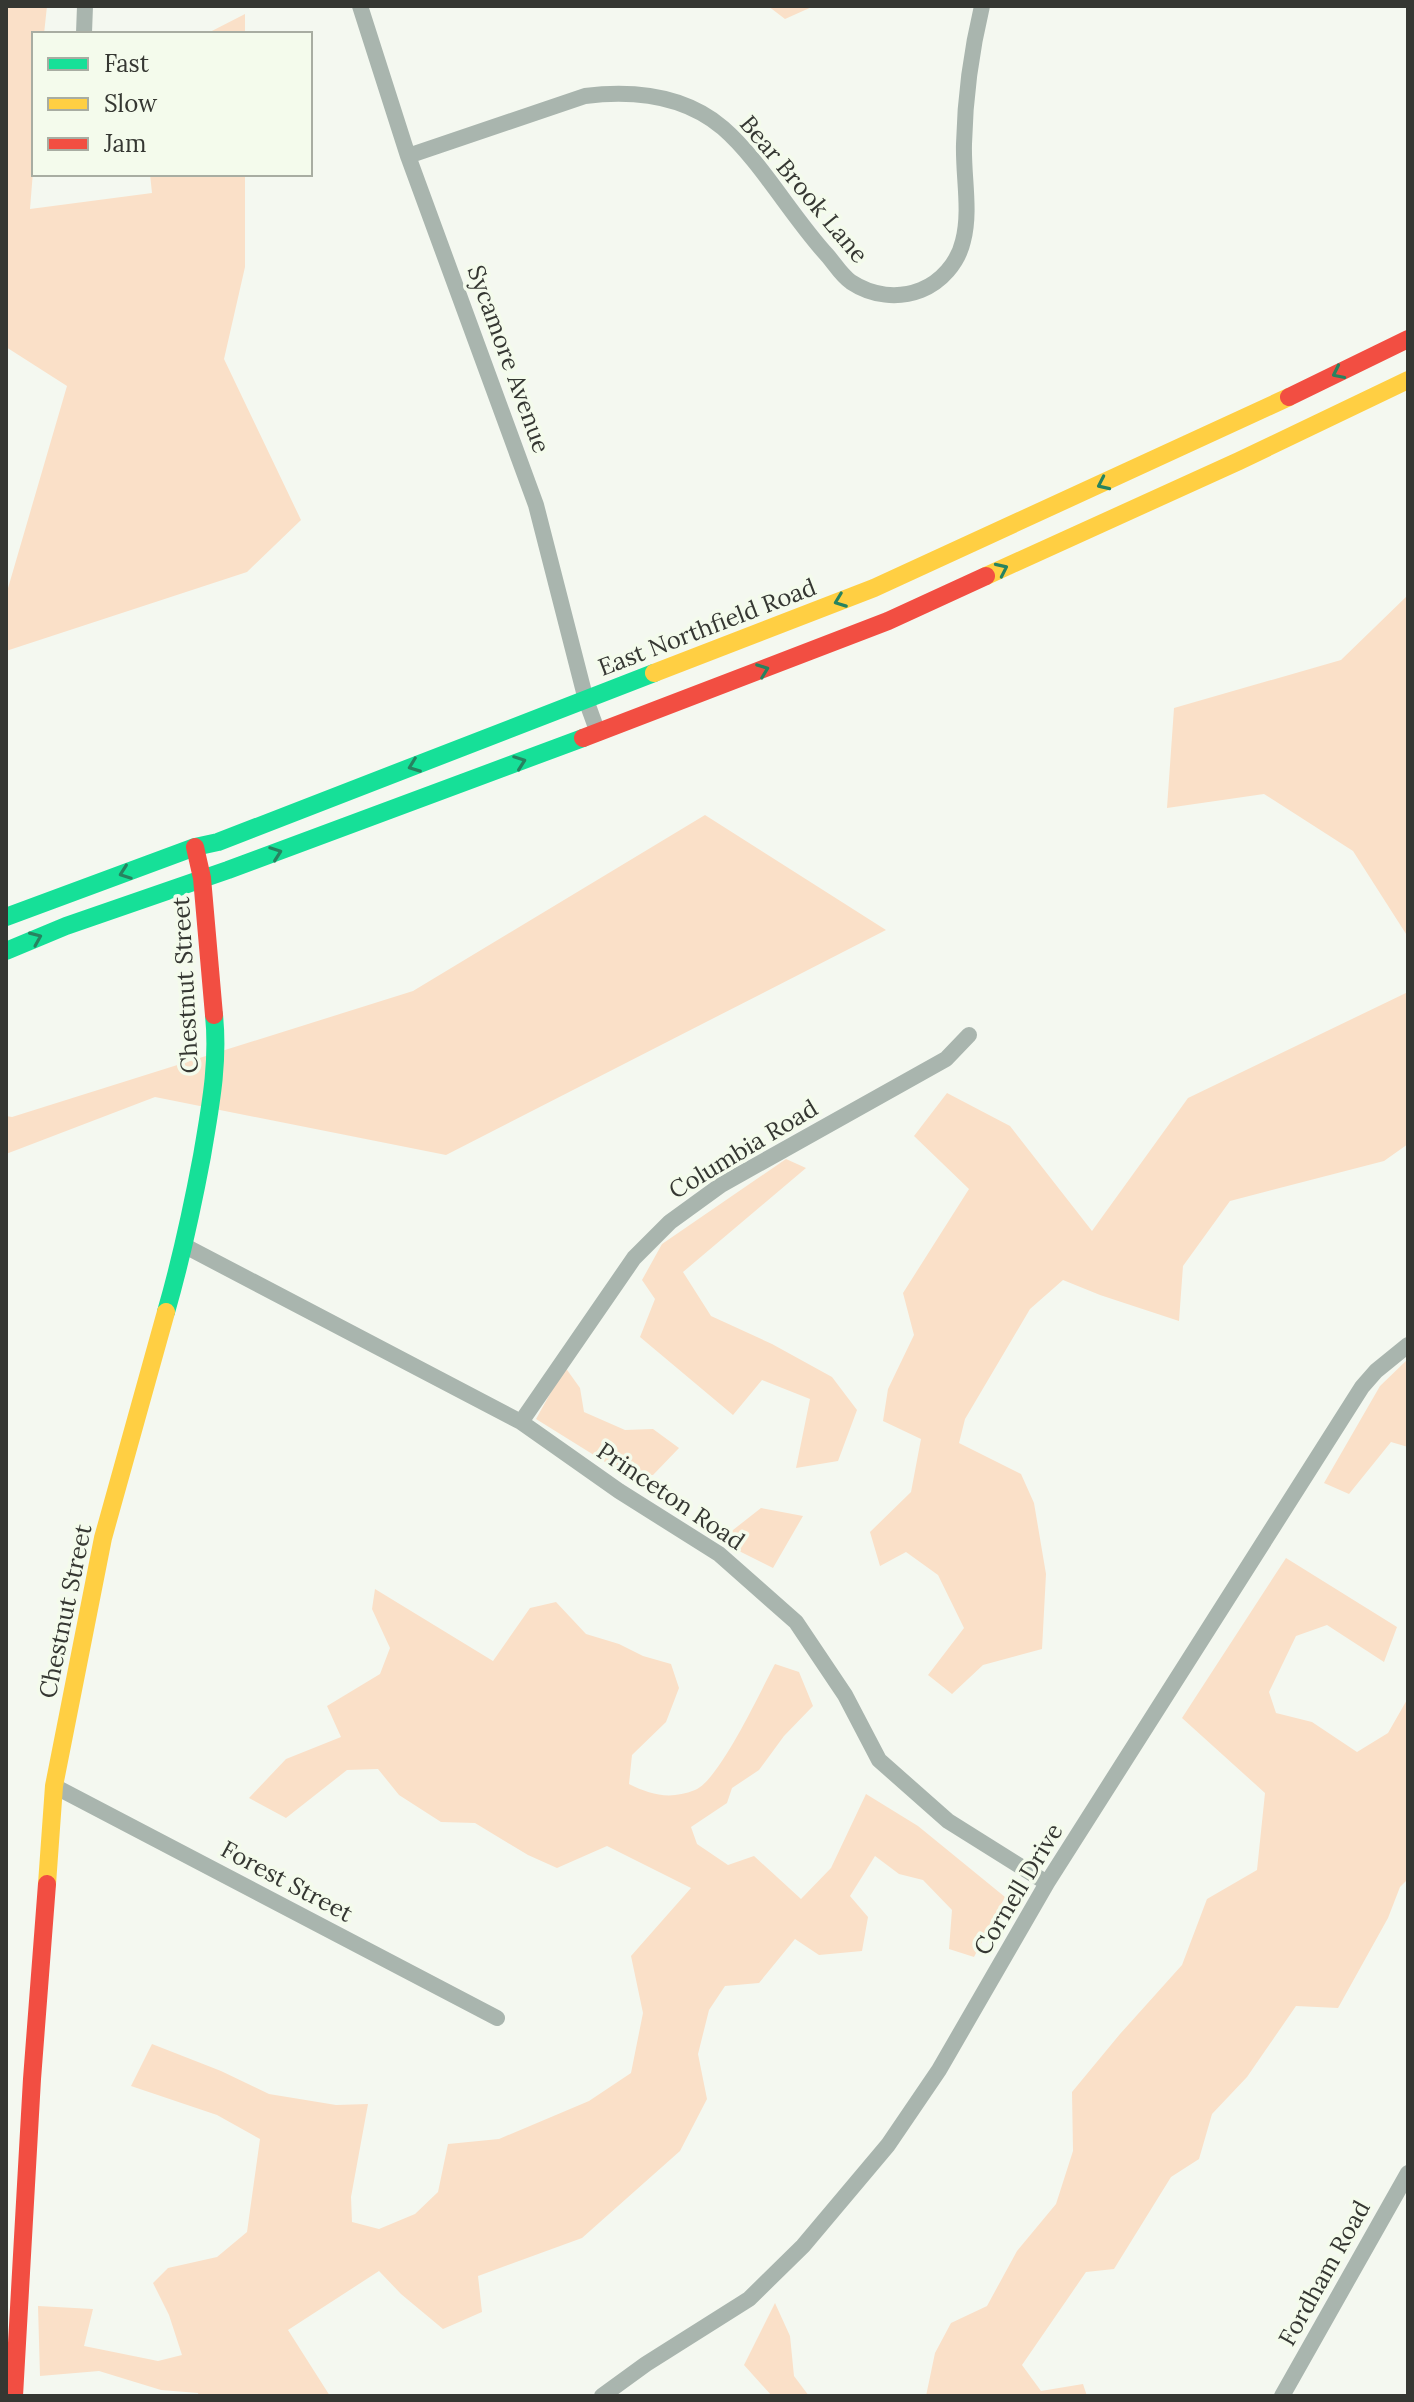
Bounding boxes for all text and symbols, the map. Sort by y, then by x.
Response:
legend [32,32,312,176]
text: Fast [104,48,150,79]
text: Slow [104,88,158,119]
street label: Bear Brook Lane [733,109,875,269]
text: Jam [103,128,146,159]
street label: Sycamore Avenue [461,261,557,457]
one-way arrow [1331,363,1346,379]
one-way arrow [1096,474,1111,490]
one-way arrow [994,563,1009,579]
street label: East Northfield Road [594,571,820,683]
one-way arrow [834,591,848,608]
one-way arrow [755,663,769,680]
one-way arrow [512,755,526,772]
one-way arrow [408,756,422,773]
one-way arrow [268,846,282,862]
one-way arrow [119,863,133,879]
street label: Chestnut Street [165,895,205,1074]
one-way arrow [28,932,42,948]
street label: Columbia Road [663,1092,823,1206]
street label: Princeton Road [591,1435,751,1557]
street label: Chestnut Street [31,1520,99,1701]
street label: Cornell Drive [967,1818,1069,1960]
street label: Forest Street [216,1833,359,1929]
street label: Fordham Road [1271,2195,1377,2351]

